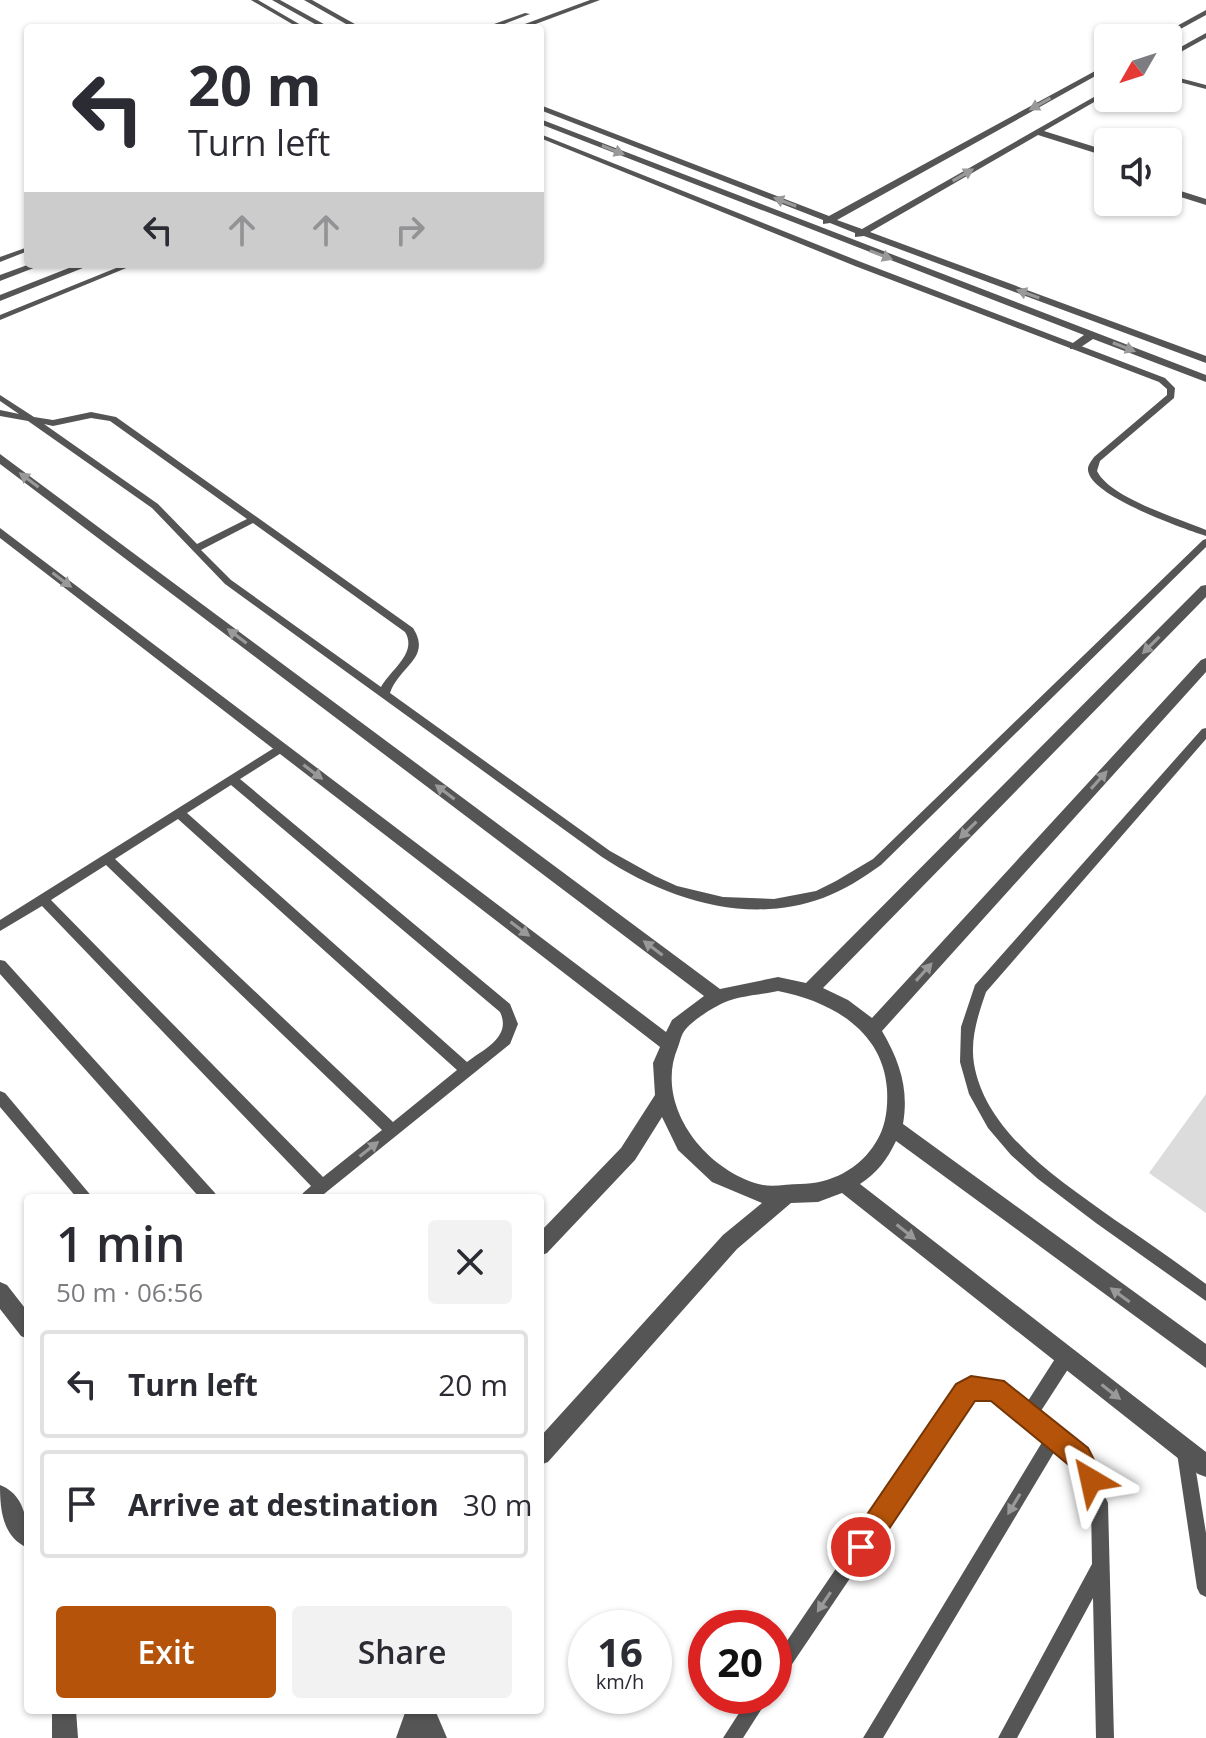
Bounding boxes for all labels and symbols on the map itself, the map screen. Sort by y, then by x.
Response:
north arrow [1094,24,1182,112]
one-way arrow [1028,97,1051,111]
one-way arrow [601,144,625,157]
one-way arrow [951,168,974,182]
one-way arrow [773,195,797,208]
one-way arrow [869,249,893,262]
one-way arrow [1016,287,1040,299]
one-way arrow [1112,341,1136,354]
one-way arrow [18,472,40,488]
one-way arrow [52,571,72,587]
one-way arrow [226,628,248,644]
one-way arrow [1142,635,1161,654]
one-way arrow [303,763,323,779]
one-way arrow [1090,771,1108,790]
one-way arrow [435,785,455,801]
one-way arrow [960,820,978,839]
one-way arrow [510,921,530,937]
one-way arrow [643,941,663,957]
one-way arrow [915,963,933,982]
one-way arrow [359,1142,379,1158]
one-way arrow [896,1223,916,1239]
one-way arrow [1110,1287,1131,1303]
one-way arrow [1101,1383,1121,1399]
position arrow [1049,1438,1133,1522]
one-way arrow [1007,1493,1021,1515]
pin [827,1513,895,1581]
one-way arrow [817,1591,832,1612]
speed limit sign: 20 [688,1610,792,1714]

